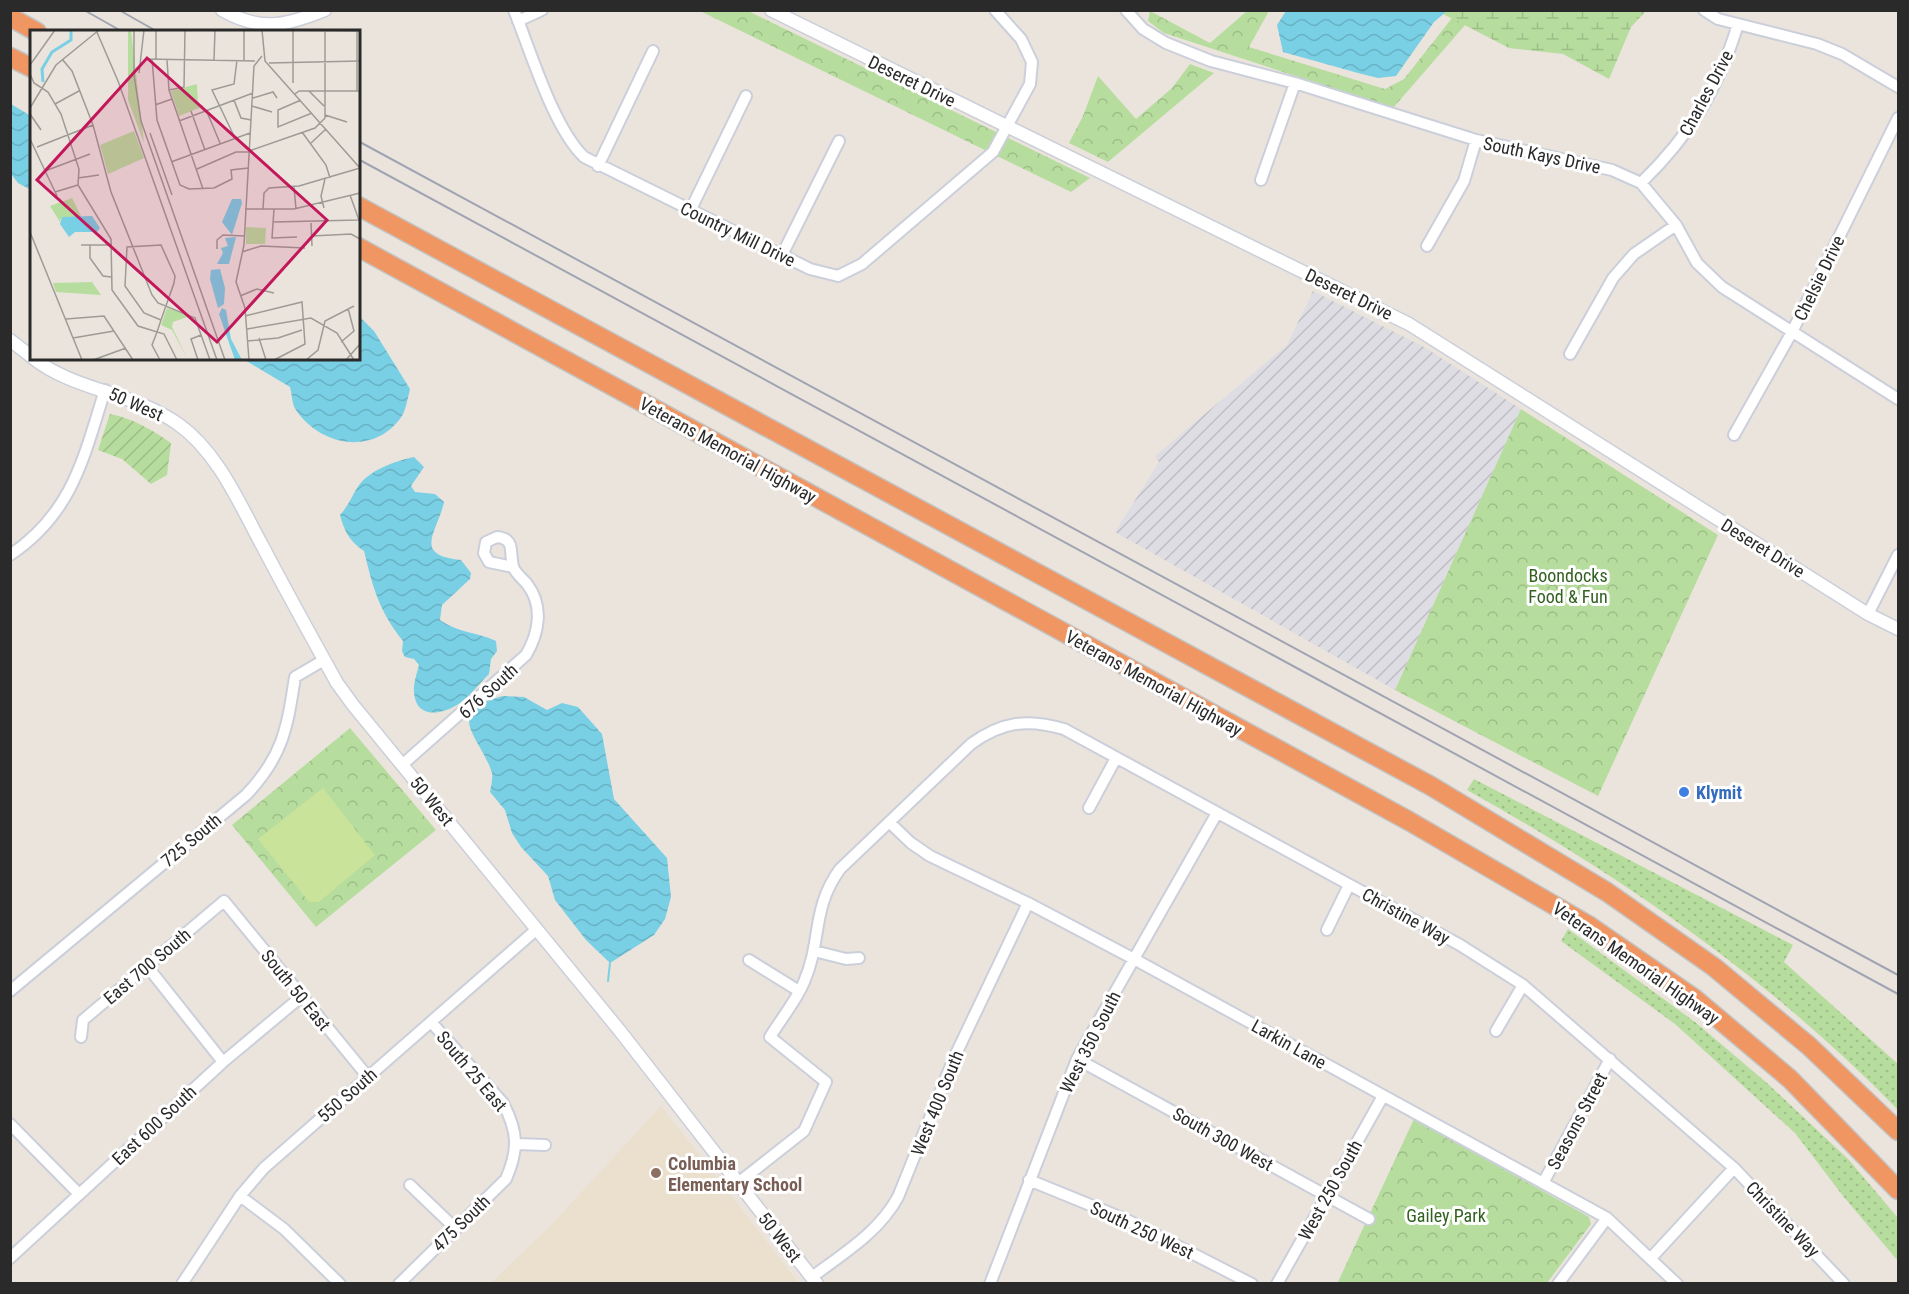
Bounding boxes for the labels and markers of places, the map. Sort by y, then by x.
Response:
place label: Klymit [1696,782,1742,803]
marker: Klymit [1677,785,1691,799]
place label: Columbia Elementary School [668,1153,802,1195]
marker: Columbia Elementary School [649,1166,663,1180]

